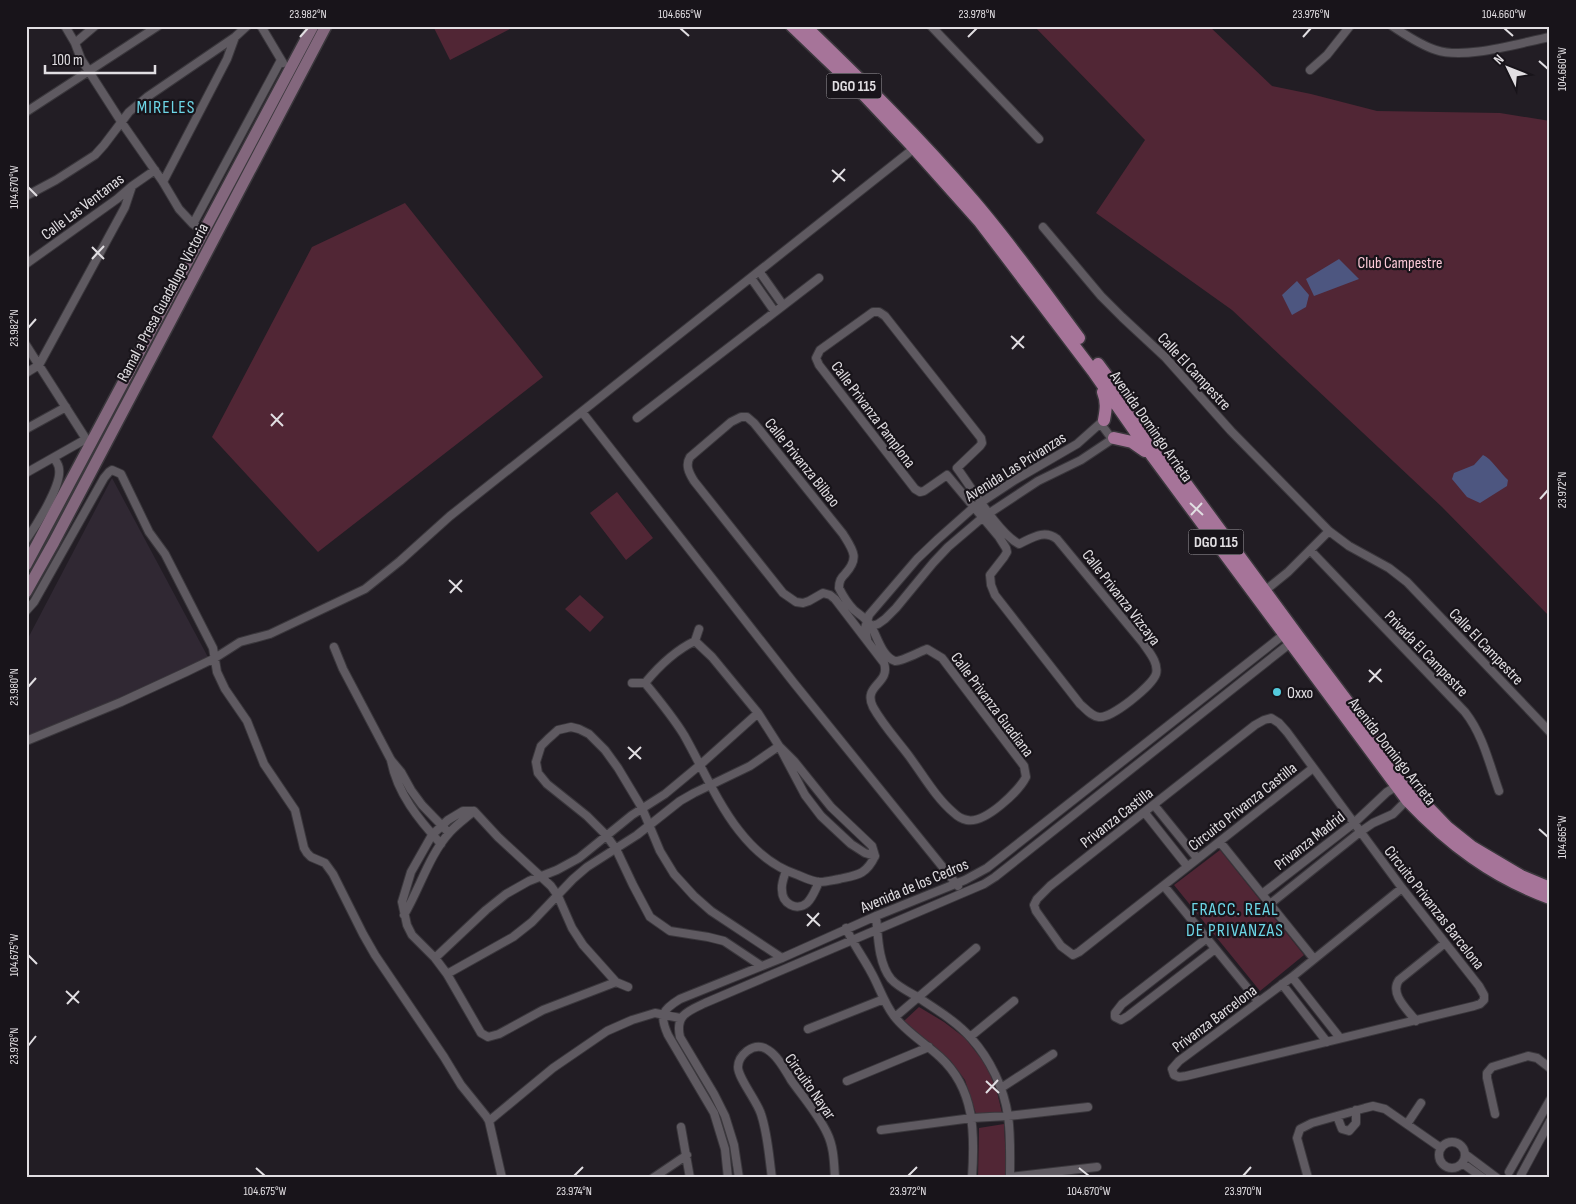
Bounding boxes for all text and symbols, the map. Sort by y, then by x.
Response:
text: 23.982°N [289,7,327,22]
text: 104.665°W [658,7,702,22]
text: 23.978°N [959,7,995,22]
text: 23.976°N [1292,7,1330,22]
text: 104.660°W [1482,7,1526,22]
scale bar [45,42,155,74]
north arrow [1484,42,1534,92]
text: 104.660°W [1555,47,1570,91]
text: 100 m [52,51,83,70]
text: N [1490,51,1508,68]
road number: DGO 115 [826,74,882,98]
district label: MIRELES [137,97,195,118]
text: 104.670°W [7,165,22,209]
street label: Calle Las Ventanas [38,170,128,245]
street label: Ramal a Presa Guadalupe Victoria [114,220,213,385]
park label: Club Campestre [1358,254,1442,273]
text: 23.982°N [7,309,22,347]
street label: Calle El Campestre [1153,329,1235,415]
street label: Calle Privanza Pamplona [827,358,919,472]
street label: Avenida Domingo Arrieta [1105,367,1196,486]
street label: Calle Privanza Bilbao [760,415,843,511]
street label: Avenida Las Privanzas [961,428,1070,507]
text: 23.972°N [1555,472,1570,508]
road number: DGO 115 [1188,530,1244,554]
street label: Calle Privanza Vizcaya [1078,546,1164,650]
street label: Calle El Campestre [1445,605,1527,689]
street label: Privada El Campestre [1380,607,1472,701]
street label: Calle Privanza Guadiana [946,649,1037,761]
text: 23.980°N [7,668,22,706]
place label: Oxxo [1287,684,1313,703]
marker: Oxxo [1271,686,1283,698]
street label: Avenida Domingo Arrieta [1343,694,1440,809]
street label: Circuito Privanza Castilla [1185,759,1301,855]
street label: Privanza Castilla [1077,784,1157,852]
street label: Privanza Madrid [1271,808,1349,875]
text: 104.665°W [1555,815,1570,859]
street label: Circuito Privanzas Barcelona [1380,842,1488,974]
street label: Avenida de los Cedros [857,855,972,918]
district label: FRACC. REAL DE PRIVANZAS [1186,899,1284,941]
text: 104.675°W [7,933,22,976]
street label: Privanza Barcelona [1169,981,1261,1057]
text: 23.978°N [7,1028,22,1064]
street label: Circuito Nayar [780,1050,840,1124]
text: 104.675°W [244,1184,287,1199]
text: 23.974°N [556,1184,592,1199]
text: 23.972°N [890,1184,926,1199]
text: 104.670°W [1067,1184,1111,1199]
text: 23.970°N [1224,1184,1262,1199]

